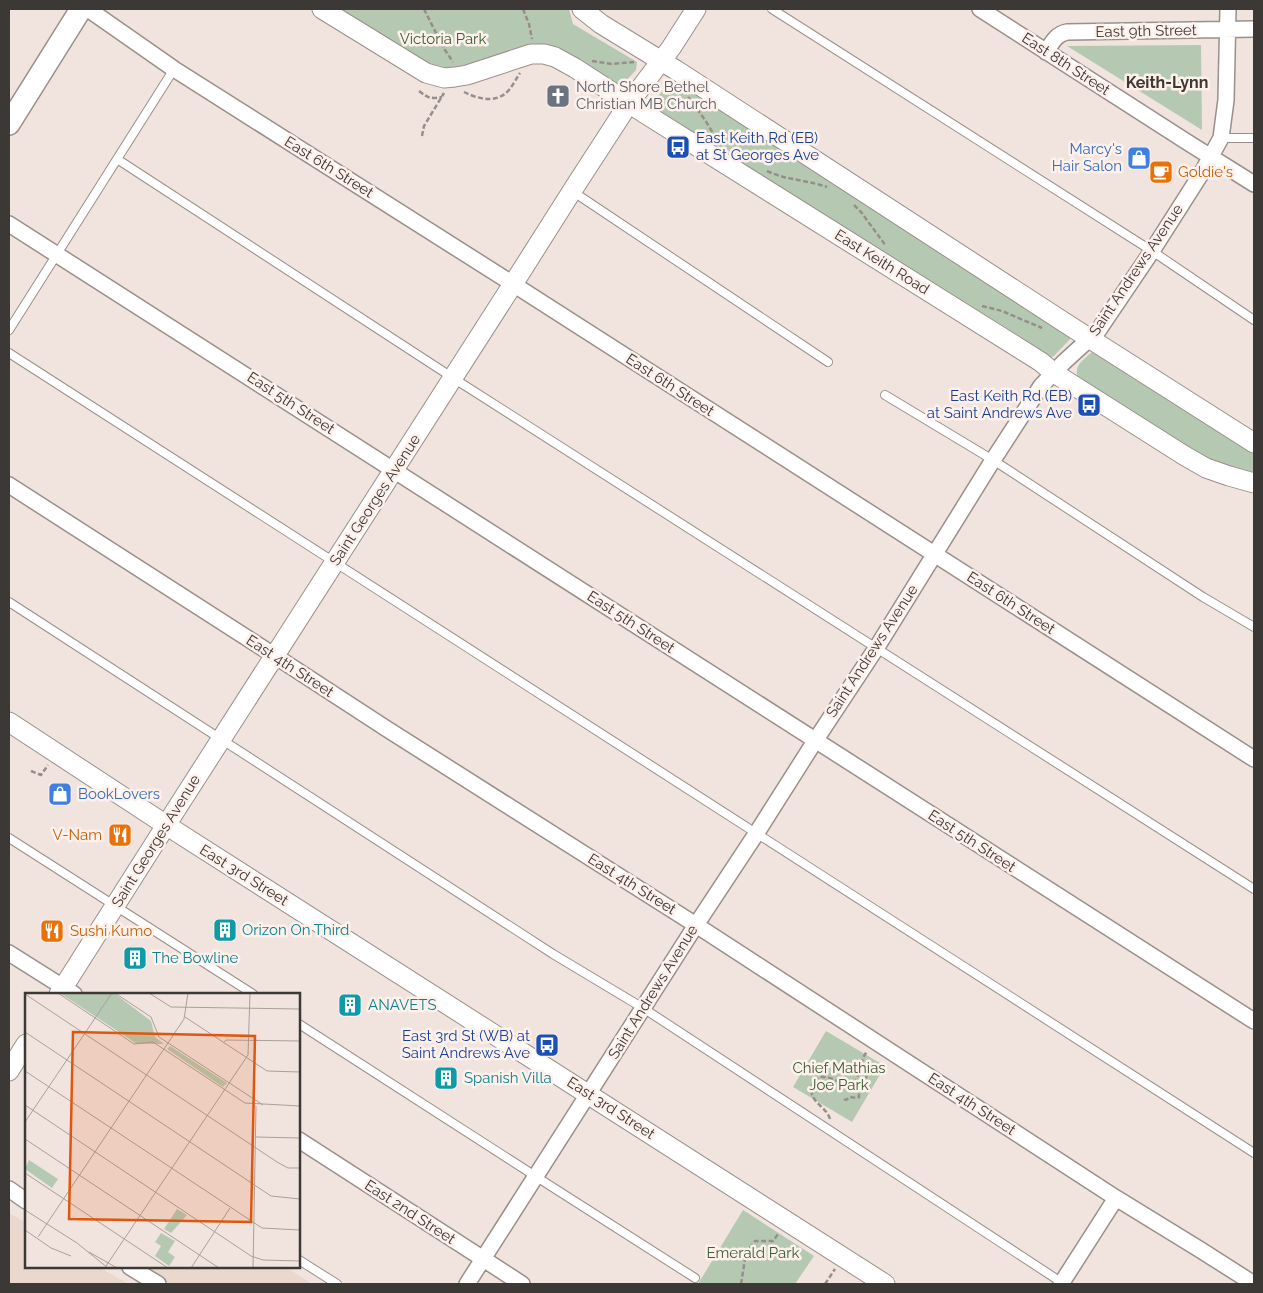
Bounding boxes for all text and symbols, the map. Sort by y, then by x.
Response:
street label: East 9th Street [1095,21,1197,41]
street label: East 8th Street [1019,29,1113,99]
park label: Victoria Park [400,30,486,48]
district label: Keith-Lynn [1126,73,1208,92]
place label: North Shore Bethel Christian MB Church [576,78,717,113]
church icon: North Shore Bethel Christian MB Church [545,83,571,109]
place label: East Keith Rd (EB) at St Georges Ave [696,129,819,164]
street label: East 6th Street [281,132,377,202]
bus stop icon: East Keith Rd (EB) at St Georges Ave [665,134,691,160]
place label: Marcy's Hair Salon [1052,140,1122,175]
shop icon: Marcy's Hair Salon [1126,145,1152,171]
cafe icon: Goldie's [1148,159,1174,185]
place label: Goldie's [1178,163,1233,181]
street label: Saint Andrews Avenue [1085,201,1187,339]
street label: East Keith Road [831,226,933,298]
street label: East 6th Street [622,350,718,420]
street label: East 5th Street [244,368,338,438]
place label: East Keith Rd (EB) at Saint Andrews Ave [927,387,1072,422]
bus stop icon: East Keith Rd (EB) at Saint Andrews Ave [1076,392,1102,418]
street label: Saint Georges Avenue [326,431,424,569]
street label: East 6th Street [963,568,1059,638]
street label: Saint Andrews Avenue [822,581,922,721]
street label: East 5th Street [584,587,678,657]
street label: East 4th Street [243,631,337,701]
street label: Saint Georges Avenue [108,771,204,911]
shop icon: BookLovers [47,781,73,807]
place label: BookLovers [78,785,160,803]
street label: East 5th Street [925,806,1019,876]
restaurant icon: V-Nam [107,822,133,848]
place label: V-Nam [53,826,102,844]
street label: East 3rd Street [196,841,292,909]
street label: East 4th Street [585,850,679,918]
building icon: Orizon On Third [212,917,238,943]
restaurant icon: Sushi Kumo [39,918,65,944]
place label: Orizon On Third [242,921,349,939]
street label: Saint Andrews Avenue [604,921,702,1062]
place label: Sushi Kumo [70,922,152,940]
building icon: The Bowline [122,945,148,971]
place label: The Bowline [152,949,238,967]
building icon: ANAVETS [337,992,363,1018]
inset map [25,993,300,1268]
place label: ANAVETS [368,996,437,1014]
place label: East 3rd St (WB) at Saint Andrews Ave [402,1027,530,1062]
bus stop icon: East 3rd St (WB) at Saint Andrews Ave [534,1032,560,1058]
park label: Chief Mathias Joe Park [792,1059,886,1094]
building icon: Spanish Villa [433,1065,459,1091]
place label: Spanish Villa [464,1069,552,1087]
street label: East 4th Street [925,1069,1019,1139]
street label: East 3rd Street [564,1073,658,1143]
street label: East 2nd Street [361,1176,459,1248]
park label: Emerald Park [707,1244,800,1262]

